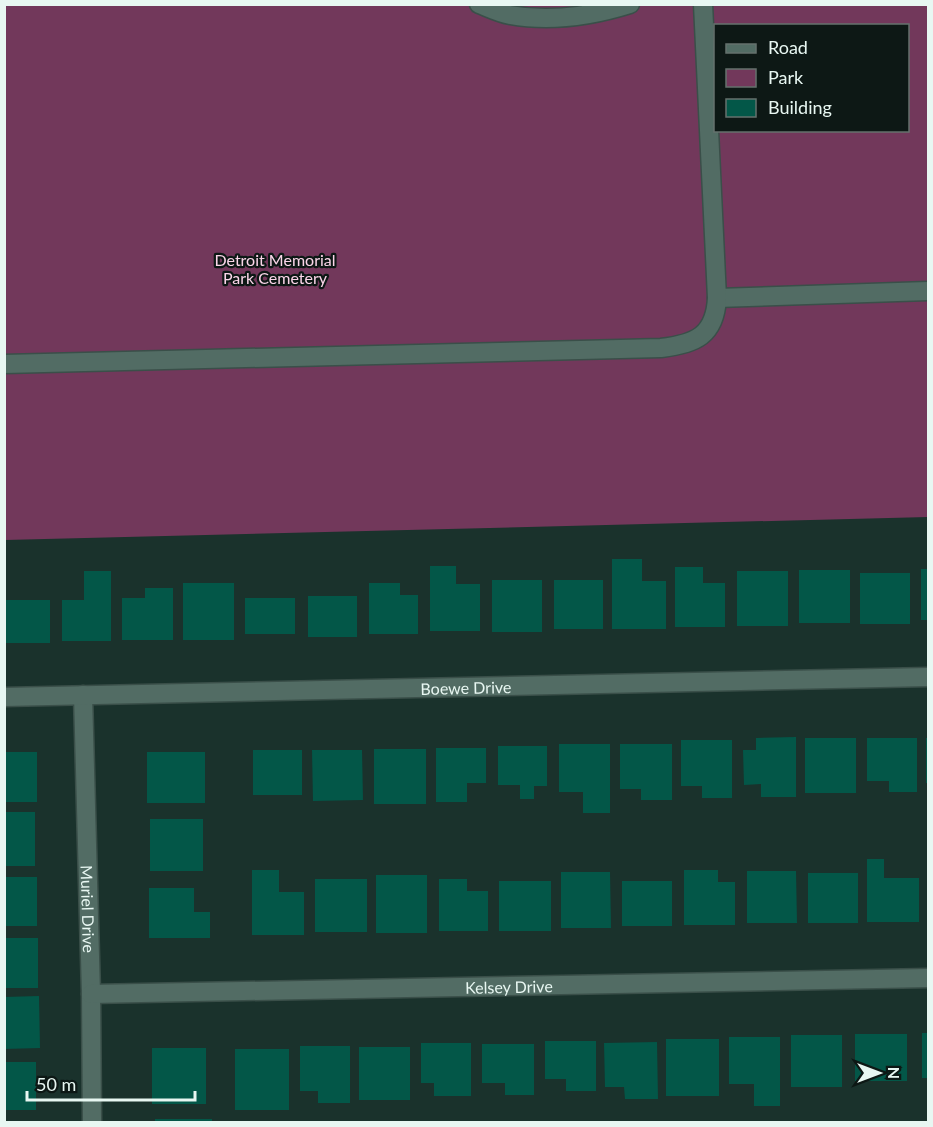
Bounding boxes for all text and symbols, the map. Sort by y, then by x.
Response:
legend [714,24,909,132]
text: Road [768,36,808,58]
text: Park [768,66,804,88]
text: Building [768,96,832,118]
park label: Detroit Memorial Park Cemetery [214,250,336,287]
street label: Boewe Drive [420,677,512,697]
street label: Muriel Drive [78,865,99,953]
street label: Kelsey Drive [465,976,553,996]
north arrow [849,1043,909,1103]
scale bar [27,1064,195,1102]
text: N [885,1067,904,1079]
text: 50 m [36,1073,76,1095]

